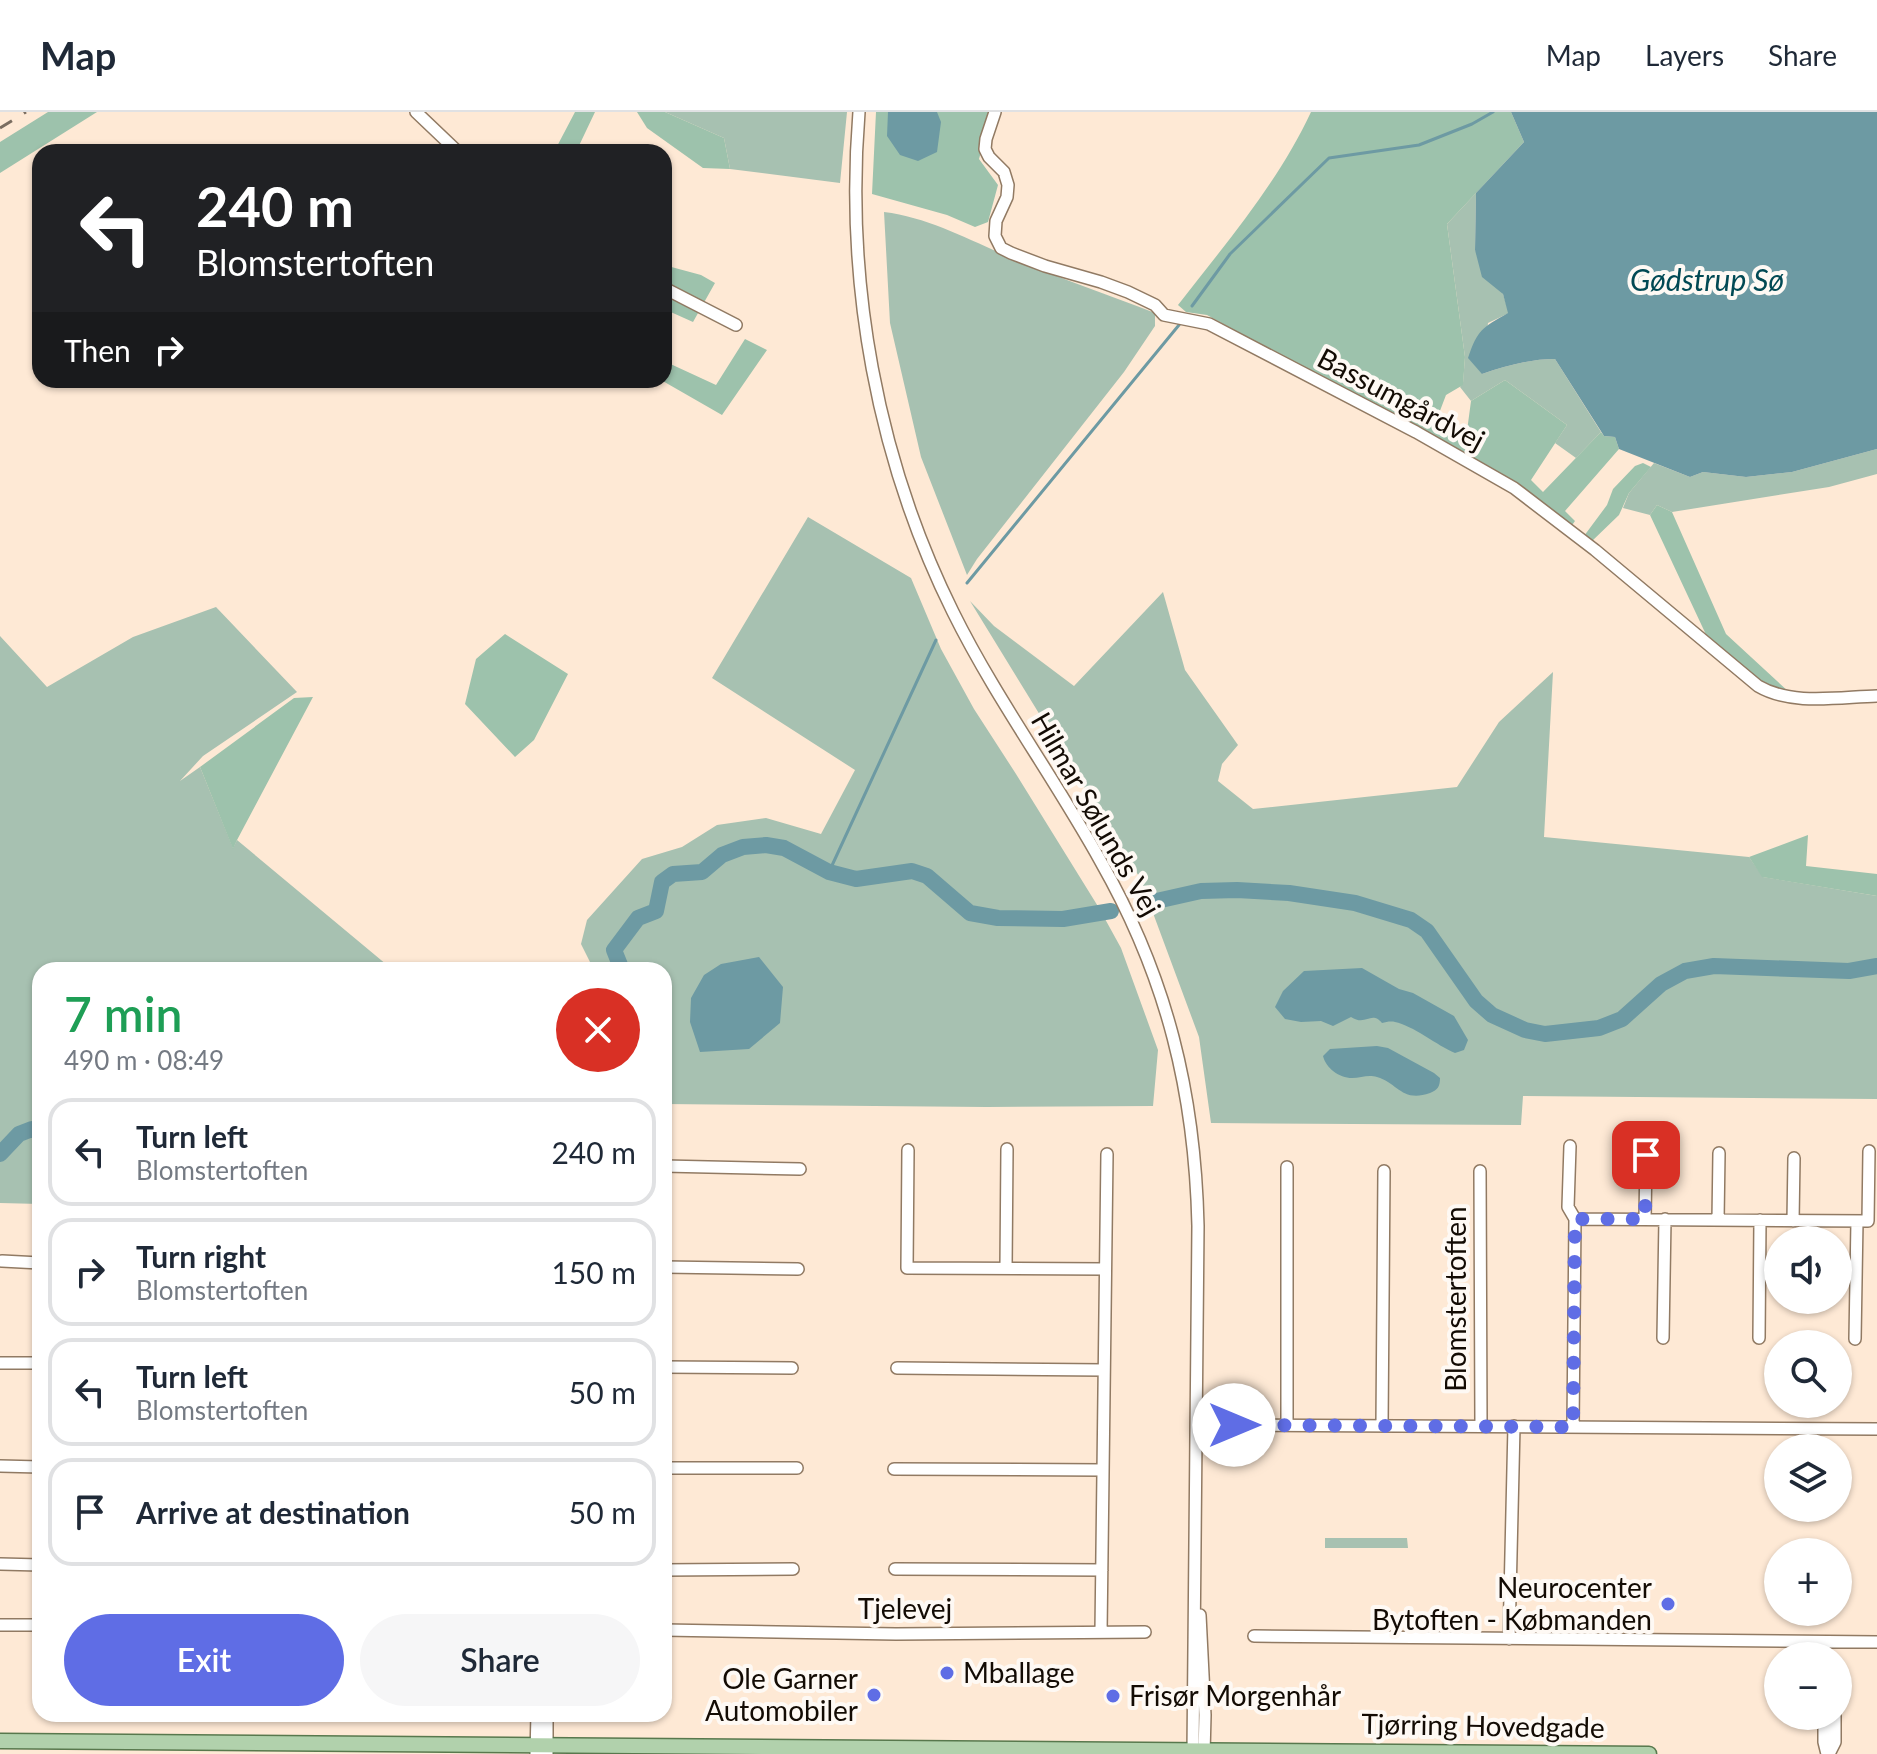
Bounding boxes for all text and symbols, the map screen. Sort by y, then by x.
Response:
text: Map [40,32,116,78]
text: Map [1546,38,1601,72]
text: Layers [1645,38,1724,72]
text: Share [1768,38,1837,72]
text: 240 m [196,172,354,239]
icon: left [64,176,168,280]
text: Blomstertoften [196,240,434,284]
water label: Gødstrup Sø [1630,261,1784,297]
icon: right [147,328,191,372]
text: Then [64,332,131,368]
street label: Bassumgårdvej [1312,340,1491,456]
street label: Hilmar Sølunds Vej [1025,706,1169,921]
text: 7 min [64,985,182,1042]
button: close [556,988,640,1072]
text: 490 m · 08:49 [64,1044,224,1076]
text: Turn left [136,1118,248,1154]
pin [1612,1121,1680,1189]
icon: left [68,1130,112,1174]
icon: arrive [1624,1133,1668,1177]
text: 240 m [551,1134,636,1170]
text: Blomstertoften [136,1154,308,1186]
street label: Blomstertoften [1438,1206,1472,1392]
map controls [1764,1226,1852,1730]
button: sound [1764,1226,1852,1314]
text: Turn right [136,1238,266,1274]
icon: right [68,1250,112,1294]
text: 150 m [551,1254,636,1290]
text: Blomstertoften [136,1274,308,1306]
button: search [1764,1330,1852,1418]
text: Turn left [136,1358,248,1394]
icon: left [68,1370,112,1414]
text: 50 m [569,1374,636,1410]
position arrow [1192,1383,1276,1467]
text: Blomstertoften [136,1394,308,1426]
button: layers [1764,1434,1852,1522]
icon: arrive [68,1490,112,1534]
text: Arrive at destination [136,1494,410,1530]
text: 50 m [569,1494,636,1530]
button: + [1764,1538,1852,1626]
place label: Neurocenter Bytoften - Købmanden [1372,1570,1652,1636]
street label: Tjelevej [858,1591,952,1625]
marker: Neurocenter Bytoften - Købmanden [1659,1595,1677,1613]
button: Exit [64,1614,344,1706]
button: Share [360,1614,640,1706]
button: − [1764,1642,1852,1730]
place label: Mballage [963,1655,1075,1689]
place label: Ole Garner Automobiler [705,1661,858,1727]
marker: Mballage [938,1664,956,1682]
place label: Frisør Morgenhår [1129,1678,1341,1712]
marker: Ole Garner Automobiler [865,1686,883,1704]
marker: Frisør Morgenhår [1104,1687,1122,1705]
street label: Tjørring Hovedgade [1361,1706,1605,1744]

